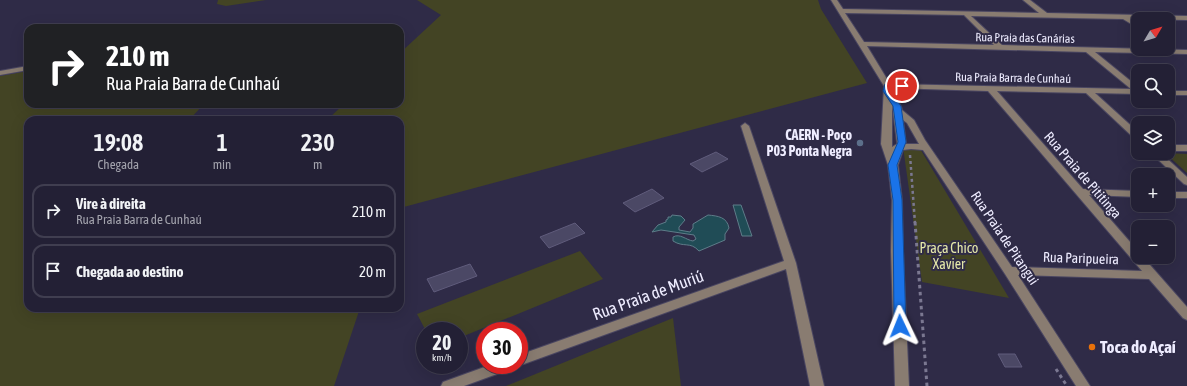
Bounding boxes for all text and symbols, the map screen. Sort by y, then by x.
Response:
north arrow [1131,12,1175,56]
map controls [1131,12,1175,264]
street label: Rua Praia das Canárias [975,30,1075,46]
icon: right [40,40,92,92]
text: 210 m [106,40,169,72]
button: search [1131,64,1175,108]
pin [885,69,919,103]
street label: Rua Praia Barra de Cunhaú [955,70,1071,86]
text: Rua Praia Barra de Cunhaú [106,73,280,94]
icon: arrive [891,75,913,97]
button: layers [1131,116,1175,160]
place label: CAERN - Poço P03 Ponta Negra [767,127,852,159]
text: 19:08 [93,129,143,156]
text: 1 [216,129,228,156]
text: 230 [301,129,335,156]
street label: Rua Praia de Pititinga [1041,129,1125,221]
marker: CAERN - Poço P03 Ponta Negra [855,138,865,148]
text: Chegada [98,157,139,172]
text: min [213,157,231,172]
text: m [313,157,322,172]
button: + [1131,168,1175,212]
street label: Rua Praia de Pitangui [968,188,1042,288]
text: Vire à direita [76,195,146,212]
icon: right [42,200,64,222]
text: 210 m [352,203,386,220]
text: Rua Praia Barra de Cunhaú [76,212,202,227]
button: − [1131,220,1175,264]
park label: Praça Chico Xavier [920,240,978,272]
street label: Rua Paripueira [1043,249,1119,267]
icon: arrive [42,260,64,282]
text: Chegada ao destino [76,263,184,280]
text: 20 m [359,263,386,280]
street label: Rua Praia de Muriú [590,266,706,324]
position arrow [879,305,921,347]
speed limit sign: 30 [476,322,528,374]
text: 20 [433,331,451,354]
place label: Toca do Açaí [1100,337,1176,357]
marker: Toca do Açaí [1087,342,1097,352]
text: km/h [432,352,452,363]

